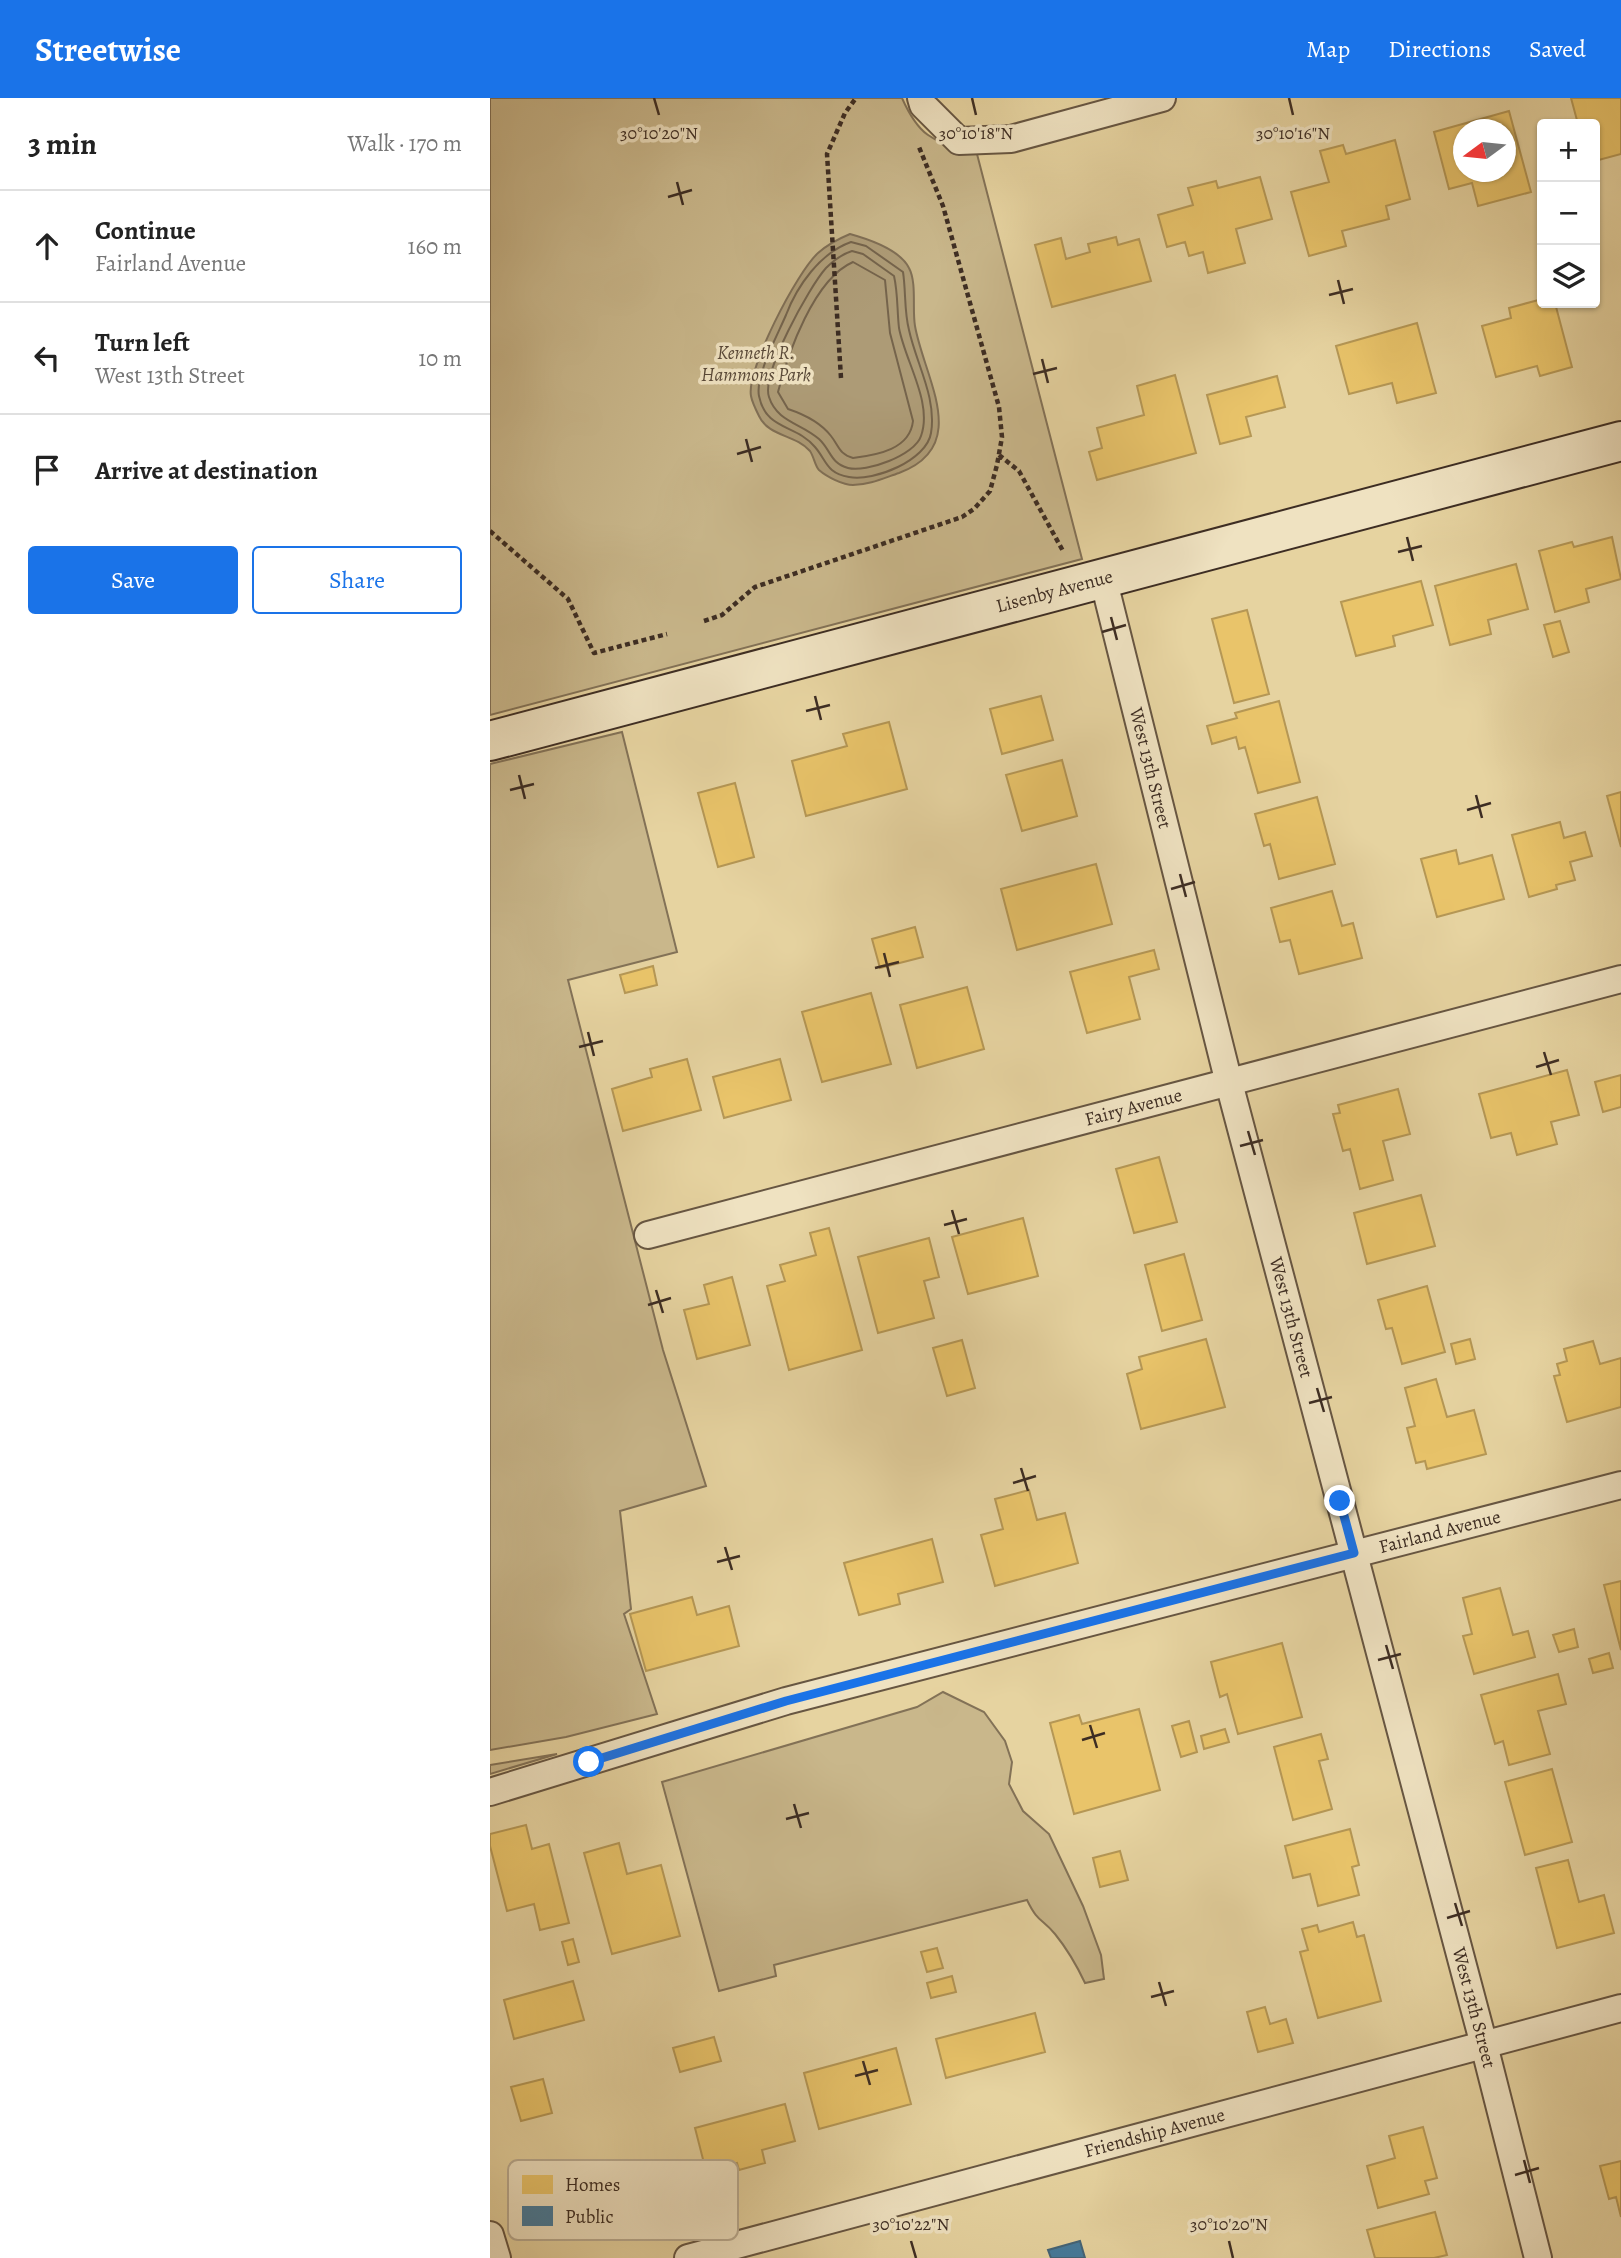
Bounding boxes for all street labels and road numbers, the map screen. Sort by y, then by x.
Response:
street label: Lisenby Avenue [993,563,1116,619]
street label: West 13th Street [1123,704,1178,831]
street label: Fairy Avenue [1082,1082,1185,1133]
street label: West 13th Street [1262,1253,1320,1381]
street label: Fairland Avenue [1376,1504,1504,1560]
street label: West 13th Street [1445,1943,1502,2071]
street label: Friendship Avenue [1081,2102,1228,2164]

